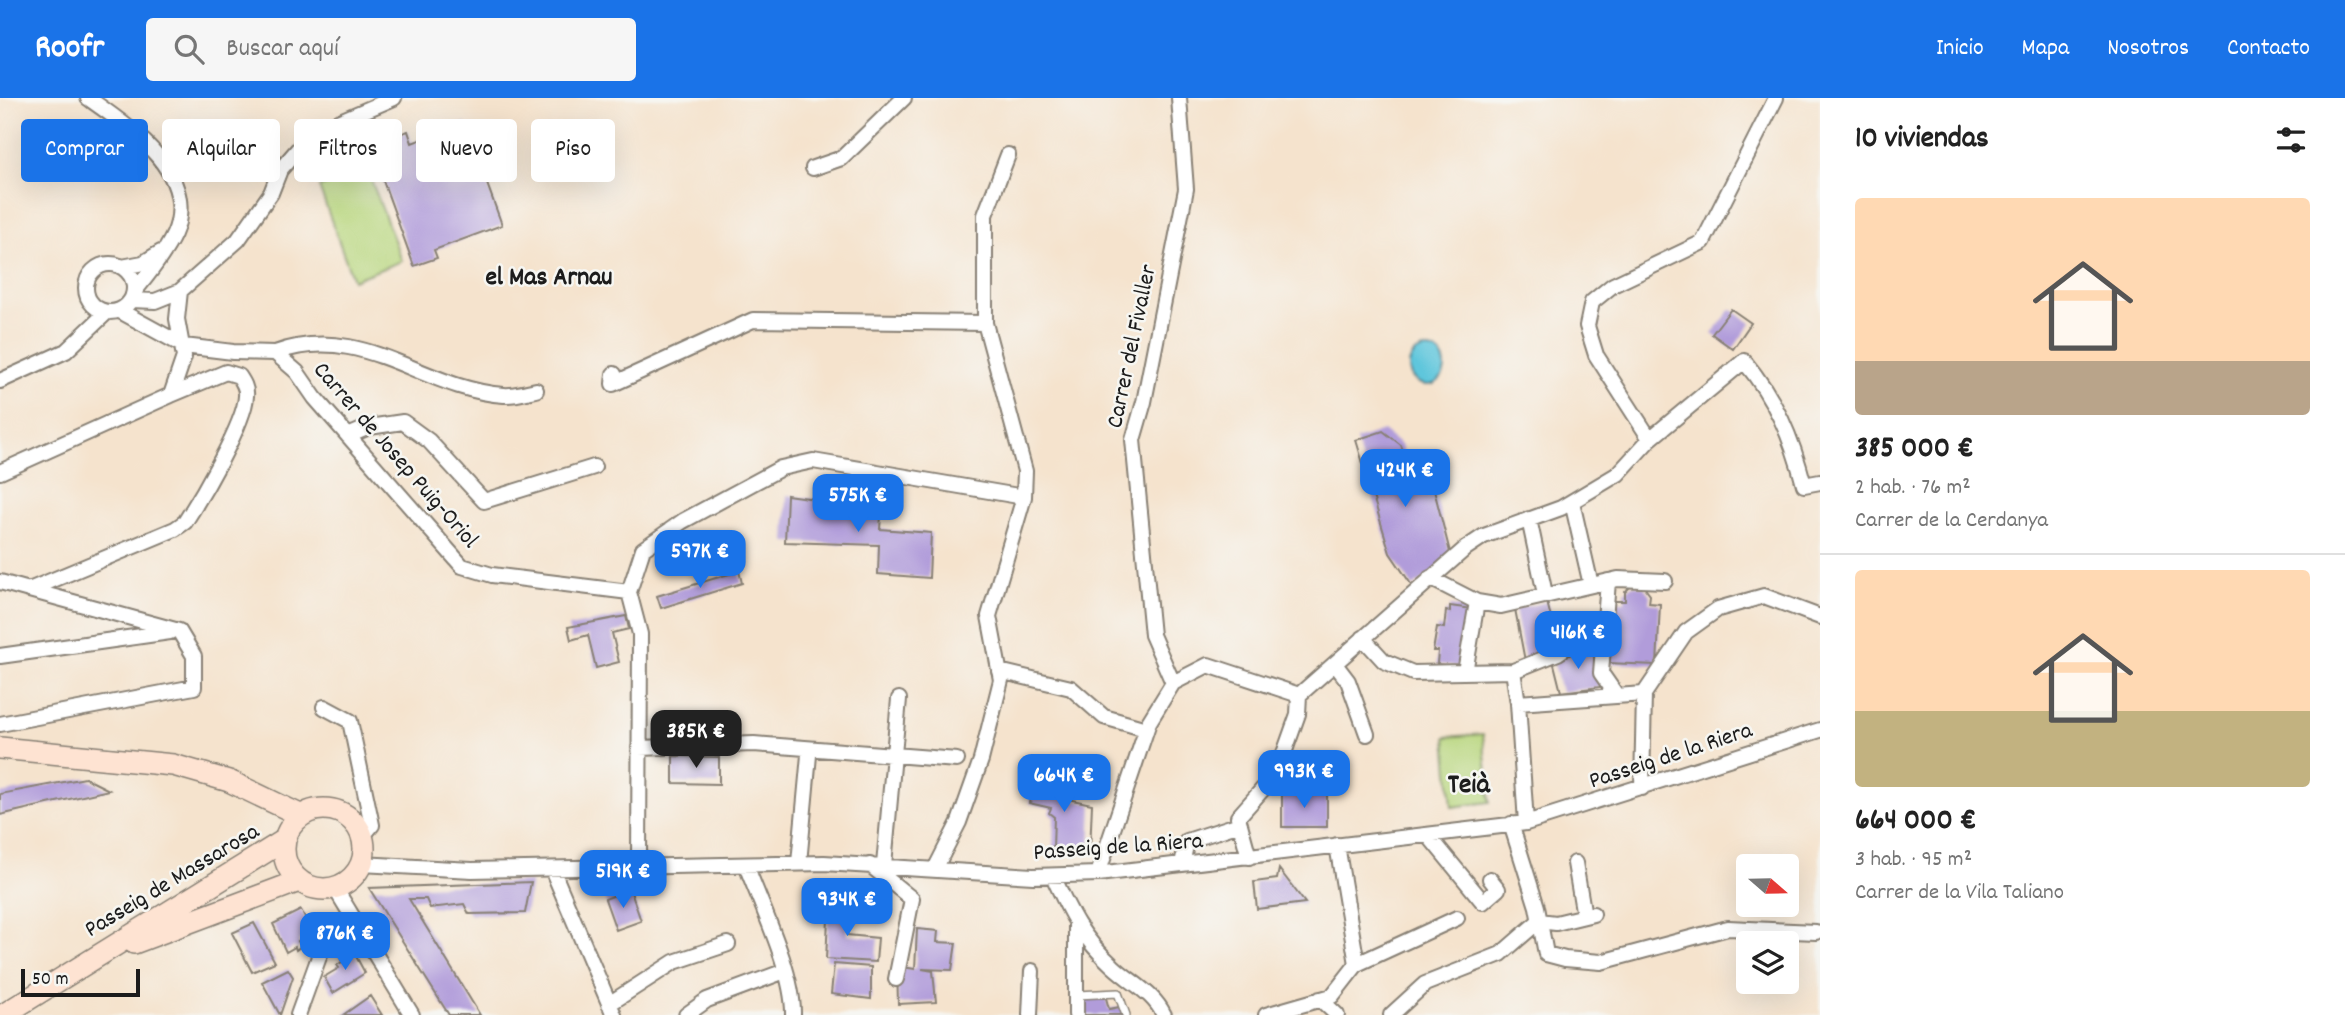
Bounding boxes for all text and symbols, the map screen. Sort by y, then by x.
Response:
search box [146,18,636,81]
text: Roofr [35,26,104,73]
icon: search [170,30,208,68]
text: Buscar aquí [226,31,339,68]
text: Inicio [1936,32,1984,66]
text: Mapa [2022,32,2069,66]
text: Nosotros [2107,32,2189,66]
text: Contacto [2227,32,2310,66]
chip: Comprar [21,119,148,182]
chip: Alquilar [162,119,280,182]
chip: Filtros [294,119,402,182]
chip: Nuevo [416,119,517,182]
chip: Piso [531,119,615,182]
text: 10 viviendas [1855,119,1989,162]
icon: filters [2272,121,2310,159]
icon: home [2020,243,2146,369]
district label: el Mas Arnau [485,260,613,297]
street label: Carrer del Fivaller [1099,262,1167,431]
street label: Carrer de Josep Puig-Oriol [304,355,486,557]
text: 385 000 € [1855,429,1974,472]
pin: 424K € [1348,450,1462,509]
text: 424K € [1376,455,1434,488]
text: 2 hab. · 76 m² [1855,472,1971,505]
pin: 575K € [801,474,915,534]
text: 575K € [829,480,887,513]
text: Carrer de la Cerdanya [1855,505,2048,538]
pin: 597K € [643,531,757,590]
text: 597K € [671,536,729,569]
pin: 416K € [1521,612,1635,671]
icon: home [2020,615,2146,741]
text: 416K € [1551,617,1605,650]
pin: 385K € [639,710,753,770]
street label: Passeig de la Riera [1585,714,1758,799]
text: 385K € [667,716,725,749]
pin: 993K € [1247,750,1361,810]
pin: 664K € [1007,754,1121,814]
text: 993K € [1274,756,1334,789]
text: 664K € [1034,760,1094,793]
district label: Teià [1448,767,1491,807]
text: 664 000 € [1855,801,1976,844]
street label: Passeig de Massarosa [79,816,267,947]
street label: Passeig de la Riera [1032,825,1205,871]
text: 3 hab. · 95 m² [1855,844,1972,877]
pin: 519K € [566,850,680,910]
north arrow [1736,854,1799,917]
map controls [1736,854,1799,994]
text: 519K € [596,856,650,889]
text: Carrer de la Vila Taliano [1855,877,2064,910]
pin: 934K € [790,878,904,938]
text: 934K € [817,884,877,917]
pin: 876K € [288,912,402,972]
text: 876K € [316,918,374,951]
button: layers [1736,931,1799,994]
scale bar [21,966,140,998]
text: 50 m [32,967,69,994]

